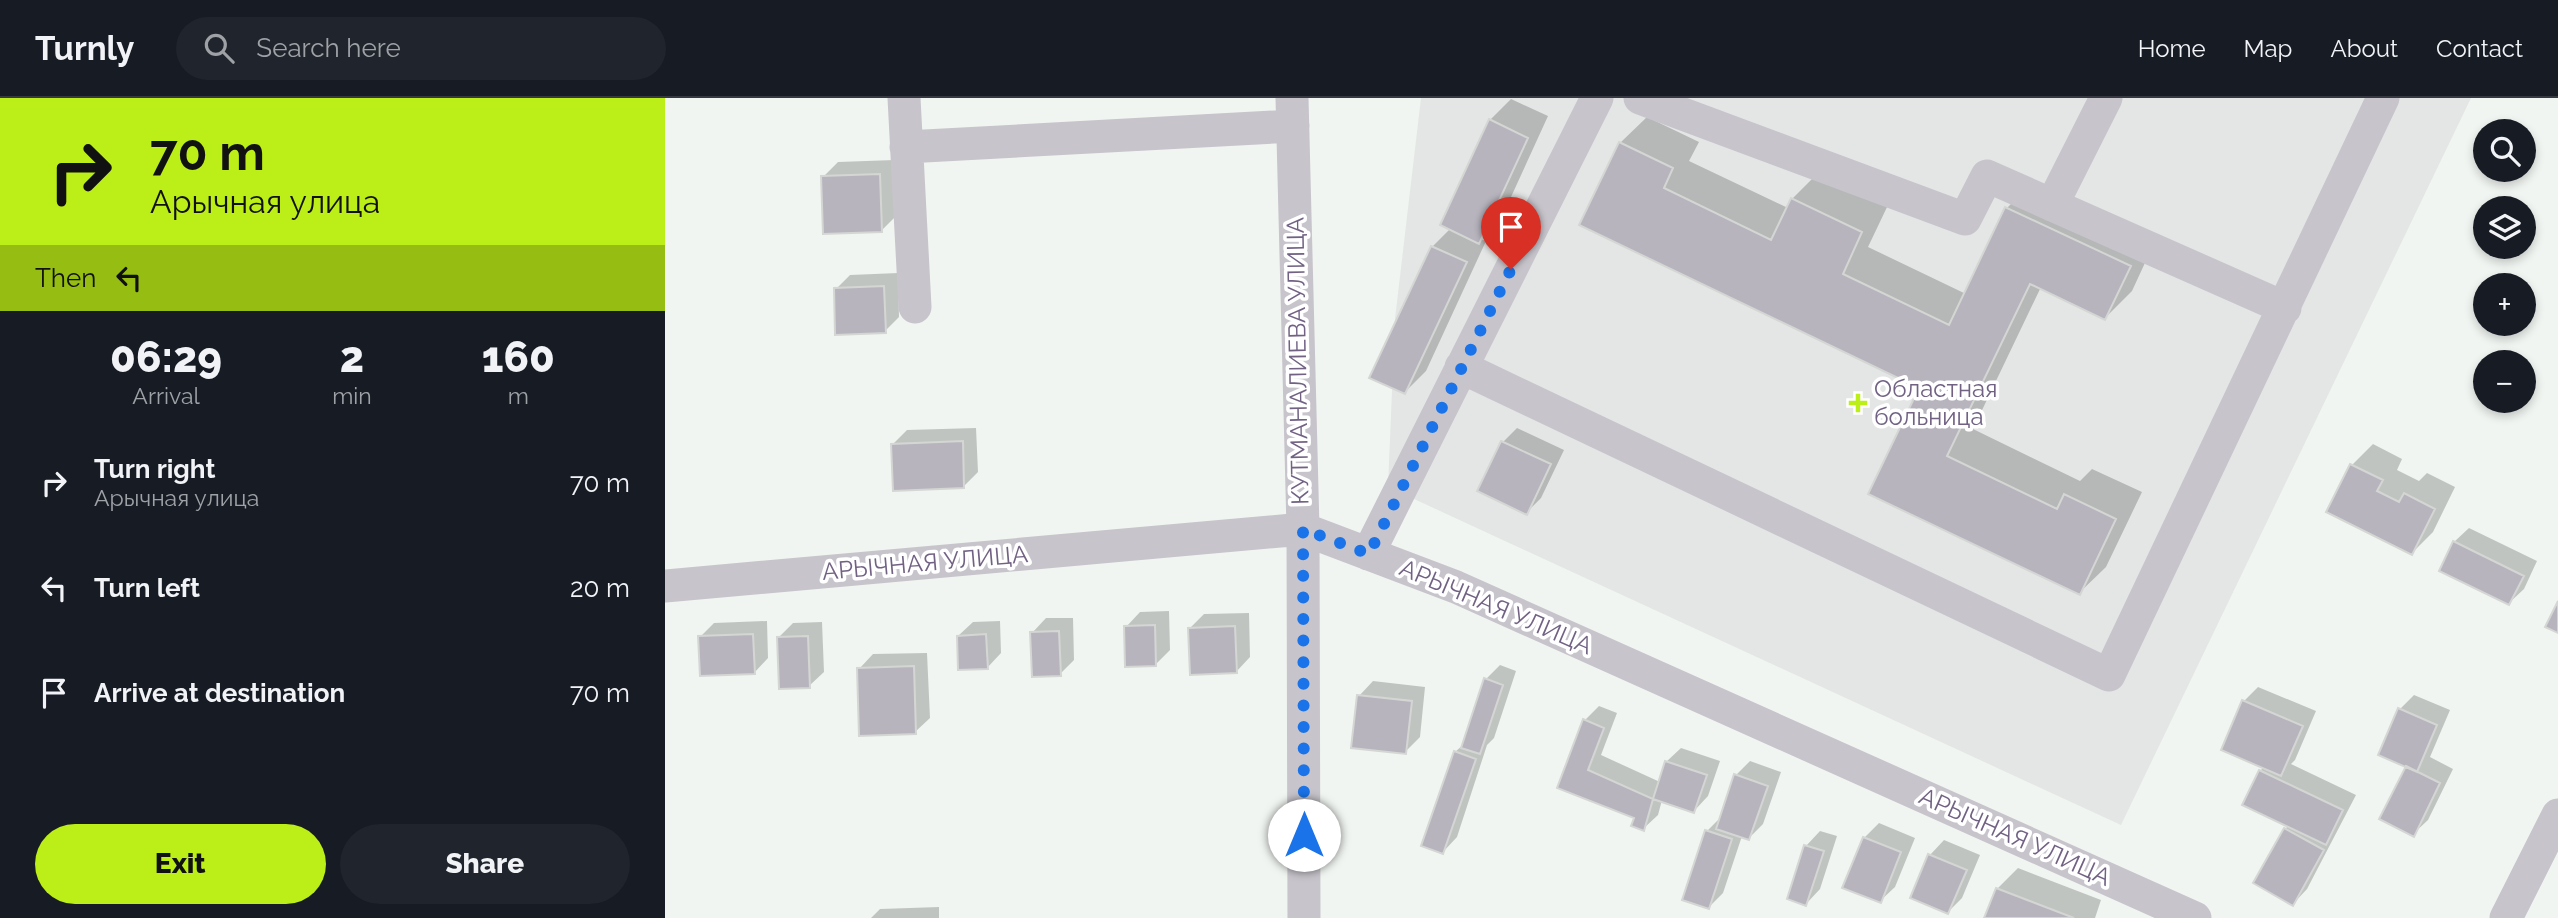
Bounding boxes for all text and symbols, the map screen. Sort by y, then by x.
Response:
search box [176,17,666,80]
text: Turnly [35,29,134,68]
icon: search [200,29,238,67]
text: Search here [256,33,401,63]
text: Home [2138,34,2206,63]
text: Map [2244,34,2292,63]
text: About [2330,34,2398,63]
text: Contact [2436,34,2523,63]
map controls [2473,119,2536,413]
button: search [2473,119,2536,182]
text: 70 m [150,124,265,181]
icon: right [35,126,126,217]
text: Арычная улица [150,183,380,220]
button: layers [2473,196,2536,259]
pin [1481,197,1541,269]
icon: arrive [1492,208,1530,246]
street label: КУТМАНАЛИЕВА УЛИЦА [1280,217,1315,505]
icon: left [110,259,148,297]
text: Then [35,263,96,293]
button: + [2473,273,2536,336]
text: 06:29 [110,333,222,382]
text: 2 [340,333,364,382]
text: 160 [482,333,555,382]
button: − [2473,350,2536,413]
place label: Областная больница [1874,374,1997,431]
text: Arrival [132,382,200,409]
text: min [332,382,372,409]
text: m [508,382,529,409]
marker: Областная больница [1848,393,1868,413]
text: Turn right [94,454,215,484]
icon: right [35,464,73,502]
text: 70 m [570,468,630,498]
text: Арычная улица [94,484,259,511]
street label: АРЫЧНАЯ УЛИЦА [821,539,1029,586]
street label: АРЫЧНАЯ УЛИЦА [1395,553,1597,660]
icon: left [35,569,73,607]
text: Turn left [94,573,200,603]
text: 20 m [570,573,630,603]
icon: arrive [35,674,73,712]
text: Arrive at destination [94,678,345,708]
text: 70 m [570,678,630,708]
street label: АРЫЧНАЯ УЛИЦА [1915,781,2116,892]
position arrow [1267,798,1341,872]
button: Exit [35,824,326,904]
button: Share [340,824,630,904]

